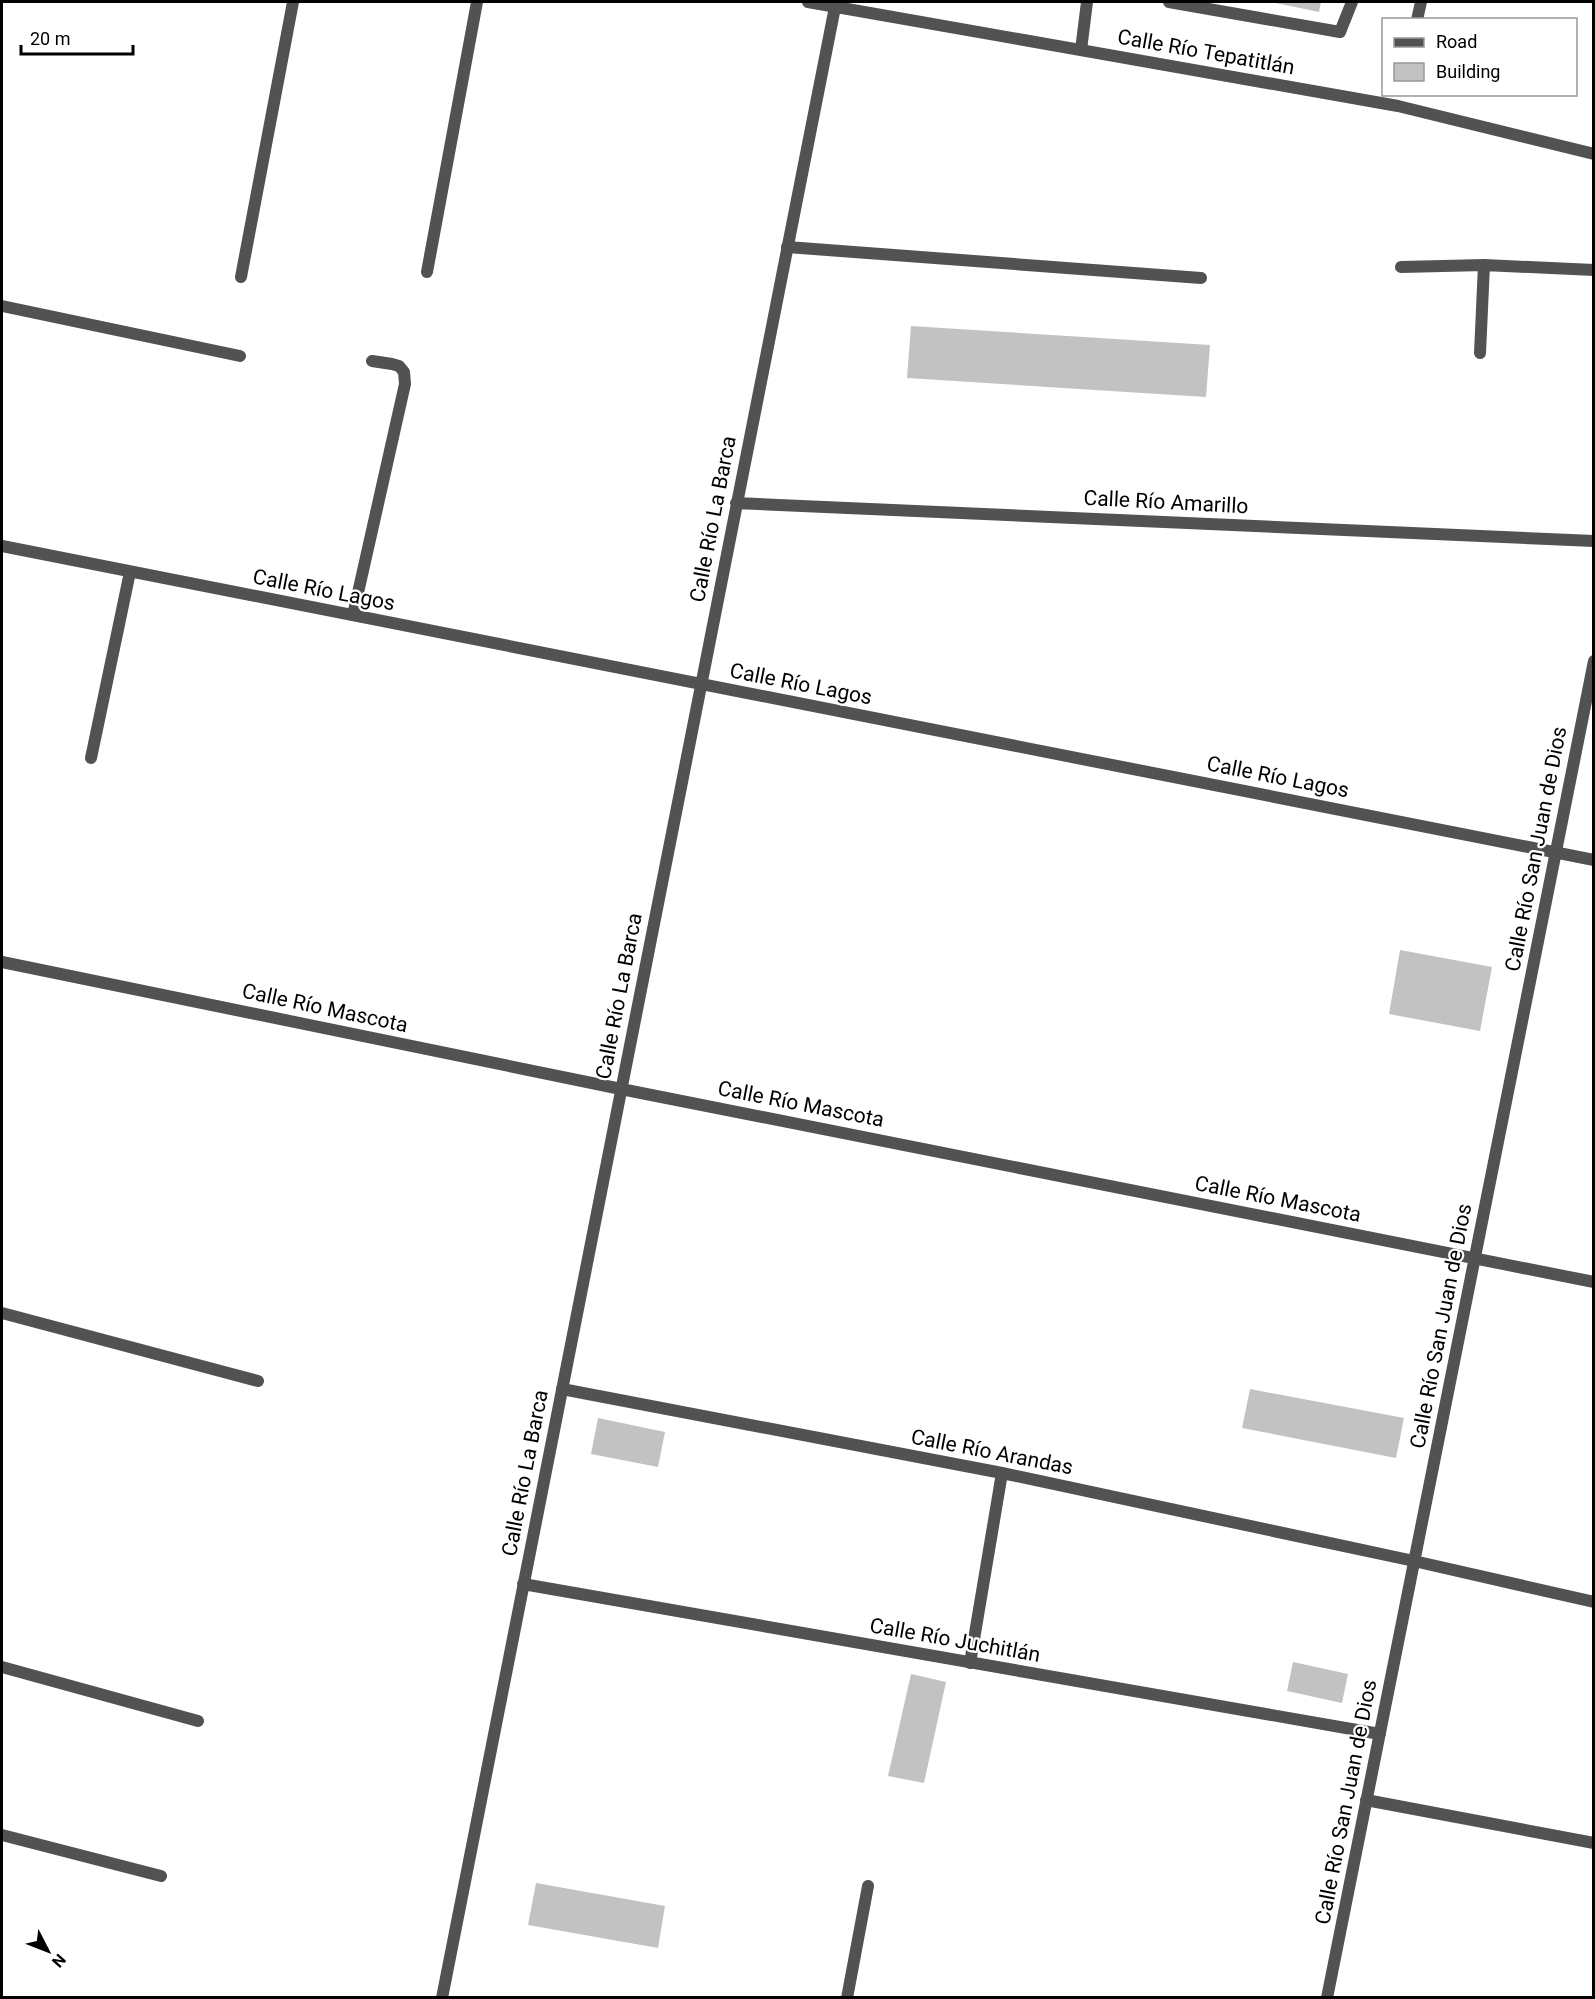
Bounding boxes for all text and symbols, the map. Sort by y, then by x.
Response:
scale bar [21,18,134,56]
legend [1382,18,1577,96]
street label: Calle Río Tepatitlán [1116,25,1296,79]
text: 20 m [30,28,70,49]
text: Road [1436,31,1477,52]
text: Building [1436,61,1500,82]
street label: Calle Río La Barca [685,434,741,604]
street label: Calle Río Amarillo [1083,486,1249,518]
street label: Calle Río Lagos [251,564,397,616]
street label: Calle Río Lagos [728,658,874,710]
street label: Calle Río San Juan de Dios [1500,725,1572,973]
street label: Calle Río Lagos [1205,751,1351,803]
street label: Calle Río La Barca [591,911,647,1081]
street label: Calle Río Mascota [240,979,410,1037]
street label: Calle Río Mascota [716,1076,886,1132]
street label: Calle Río Mascota [1193,1171,1363,1227]
street label: Calle Río San Juan de Dios [1405,1202,1477,1450]
street label: Calle Río La Barca [497,1388,553,1558]
street label: Calle Río Arandas [909,1425,1075,1479]
street label: Calle Río Juchitlán [868,1613,1042,1667]
street label: Calle Río San Juan de Dios [1310,1678,1382,1926]
north arrow [18,1921,78,1981]
text: N [48,1950,70,1971]

